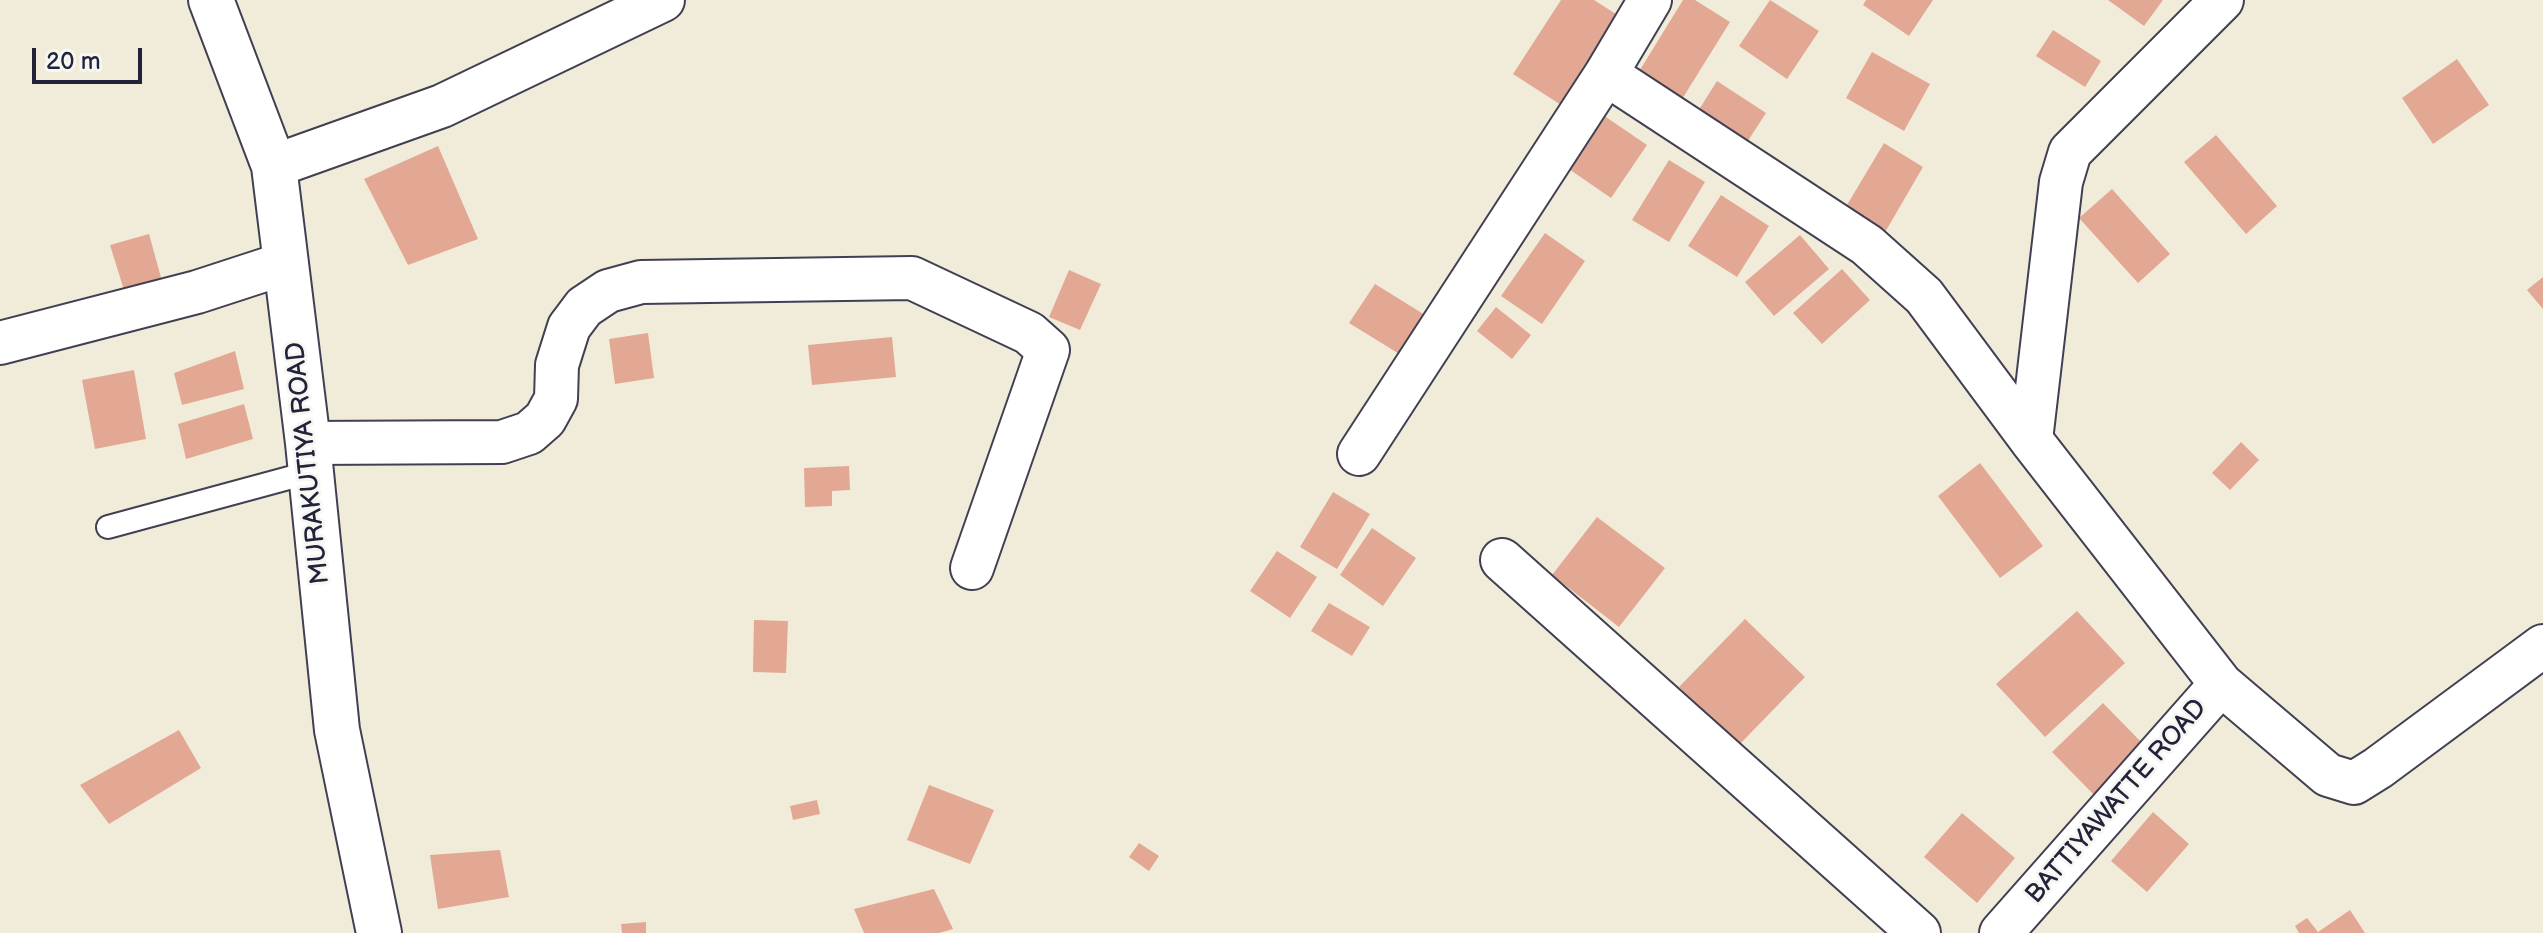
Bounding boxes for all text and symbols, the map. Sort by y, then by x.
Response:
scale bar [36,32,146,82]
text: 20 m [46,47,101,76]
street label: MURAKUTIYA ROAD [281,340,337,586]
street label: BATTIYAWATTE ROAD [2020,694,2214,910]

